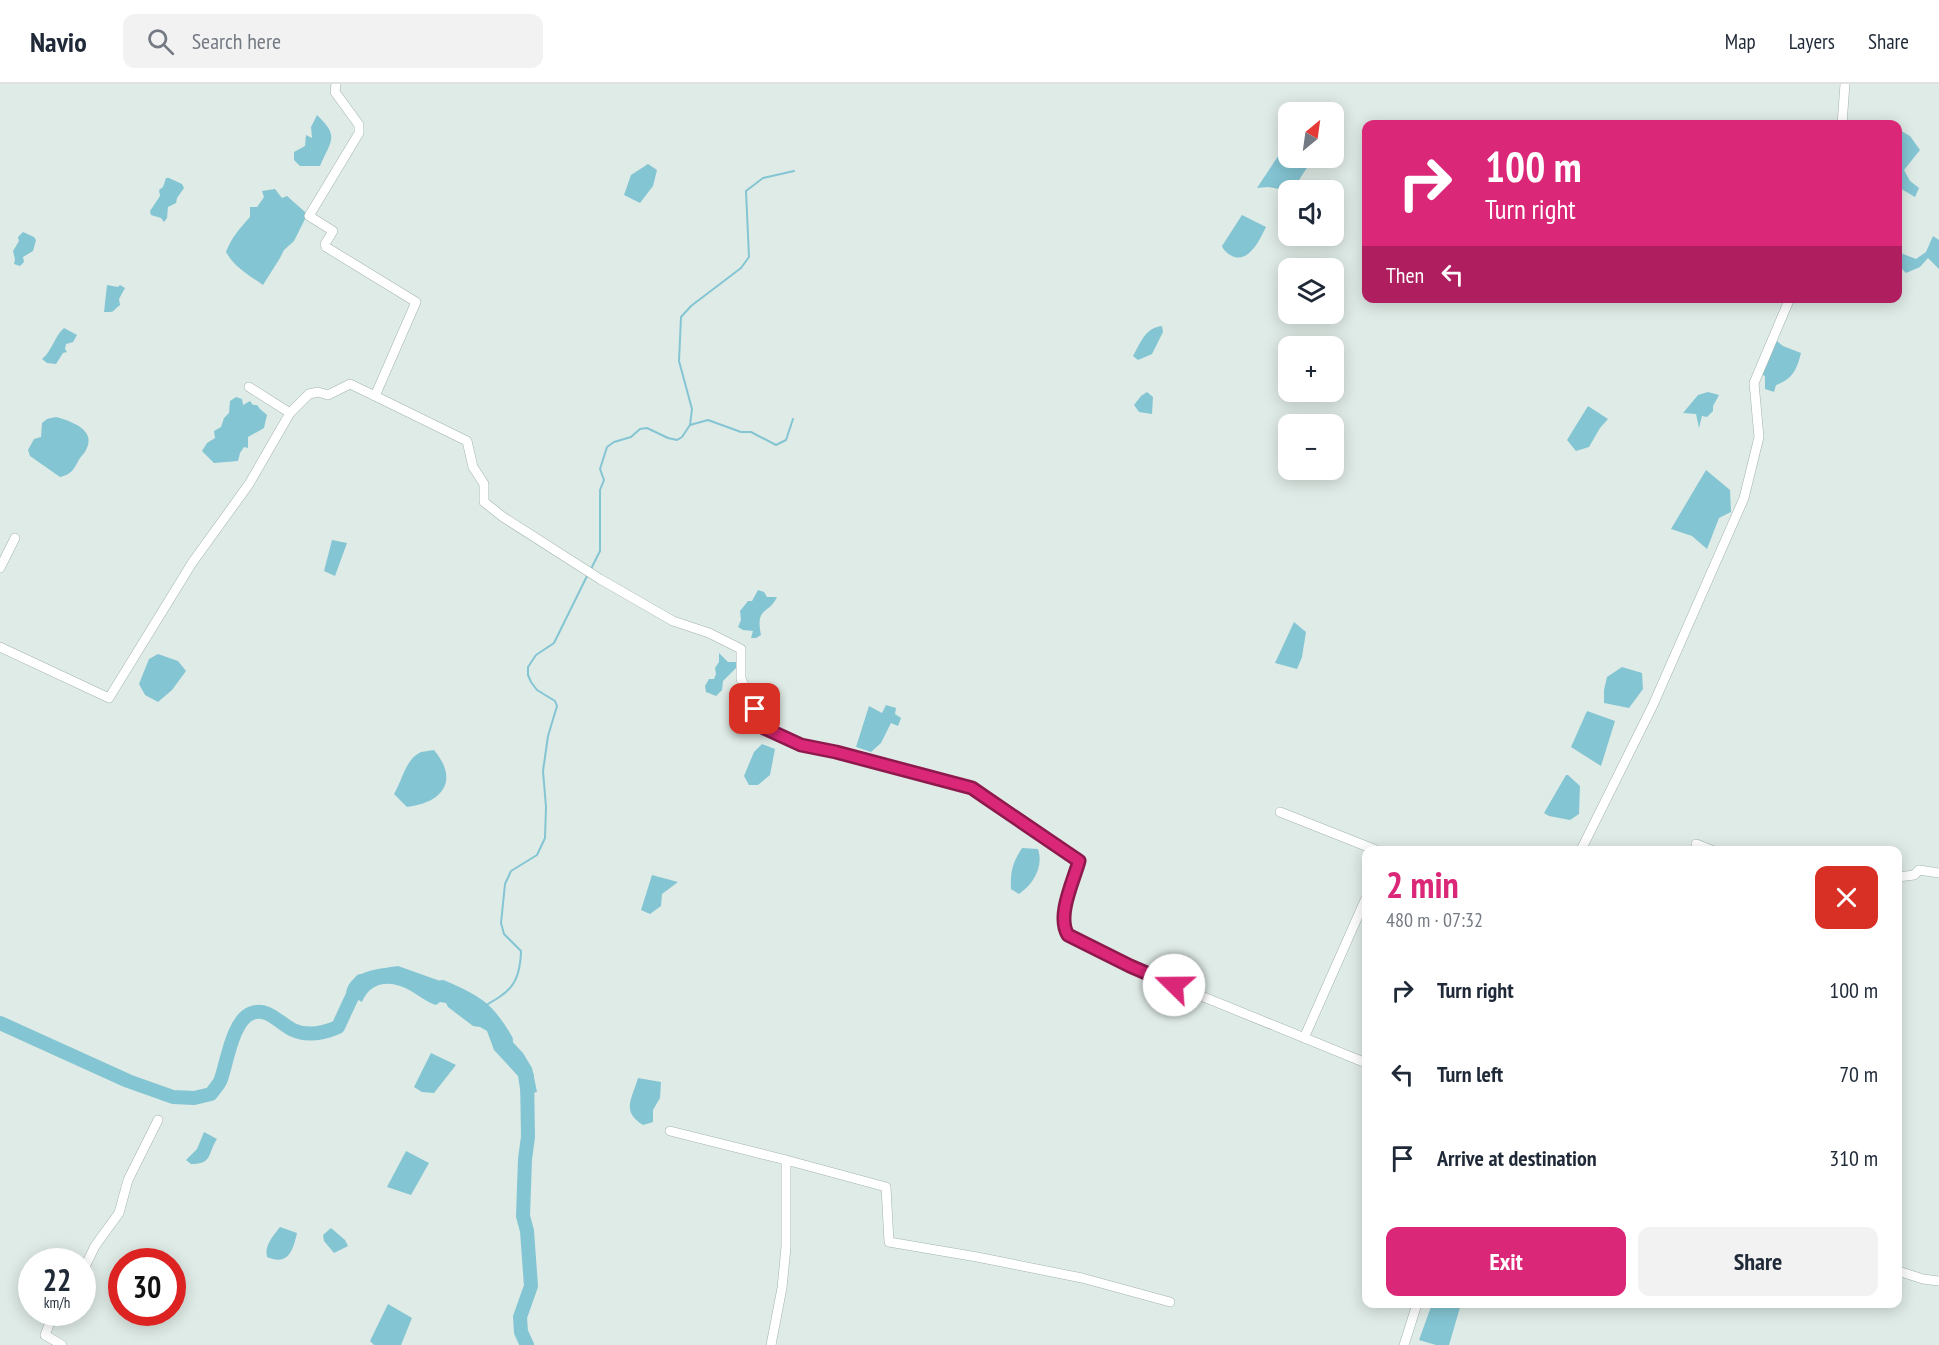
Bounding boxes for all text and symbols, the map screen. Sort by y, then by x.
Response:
search box [123,14,543,68]
text: Navio [30,23,87,60]
icon: search [144,25,177,58]
text: Search here [192,27,281,55]
text: Map [1725,28,1756,55]
text: Layers [1789,28,1835,55]
text: Share [1868,28,1909,55]
north arrow [1278,102,1344,168]
map controls [1278,102,1344,480]
text: 100 m [1485,139,1582,194]
icon: right [1386,144,1464,222]
button: sound [1278,180,1344,246]
text: Turn right [1485,192,1576,226]
button: layers [1278,258,1344,324]
icon: left [1436,258,1469,291]
text: Then [1386,261,1424,289]
button: + [1278,336,1344,402]
button: − [1278,414,1344,480]
pin [729,683,780,734]
icon: arrive [738,692,771,725]
text: 2 min [1386,861,1459,908]
button: close [1815,866,1878,929]
text: 480 m · 07:32 [1386,907,1483,933]
position arrow [1142,953,1206,1017]
icon: right [1386,974,1419,1007]
text: Turn right [1437,976,1514,1004]
text: 100 m [1829,976,1878,1004]
icon: left [1386,1058,1419,1091]
text: Turn left [1437,1060,1503,1088]
text: 70 m [1839,1060,1878,1088]
icon: arrive [1386,1142,1419,1175]
text: Arrive at destination [1437,1144,1597,1172]
text: 310 m [1829,1144,1878,1172]
button: Exit [1386,1227,1626,1296]
button: Share [1638,1227,1878,1296]
speed limit sign: 30 [108,1248,186,1326]
text: 22 [43,1260,71,1299]
text: km/h [44,1293,70,1312]

